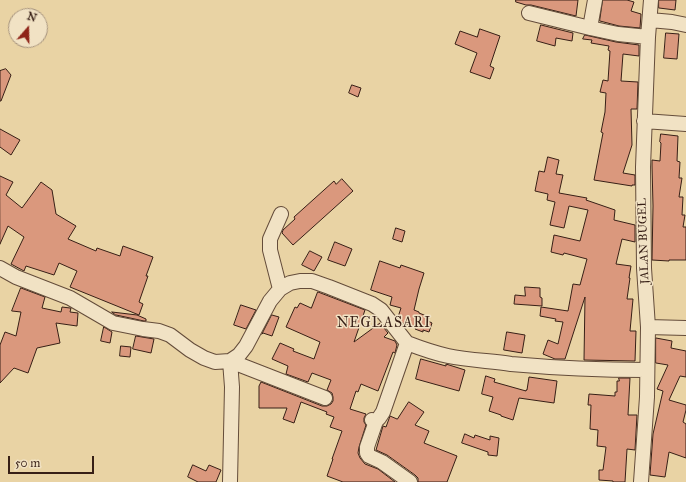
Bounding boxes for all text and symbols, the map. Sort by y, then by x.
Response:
north arrow [8,8,48,48]
text: N [25,9,39,25]
street label: JALAN BUGEL [635,198,653,284]
district label: NEGLASARI [337,316,431,332]
scale bar [10,448,96,474]
text: 50 m [15,456,40,470]

